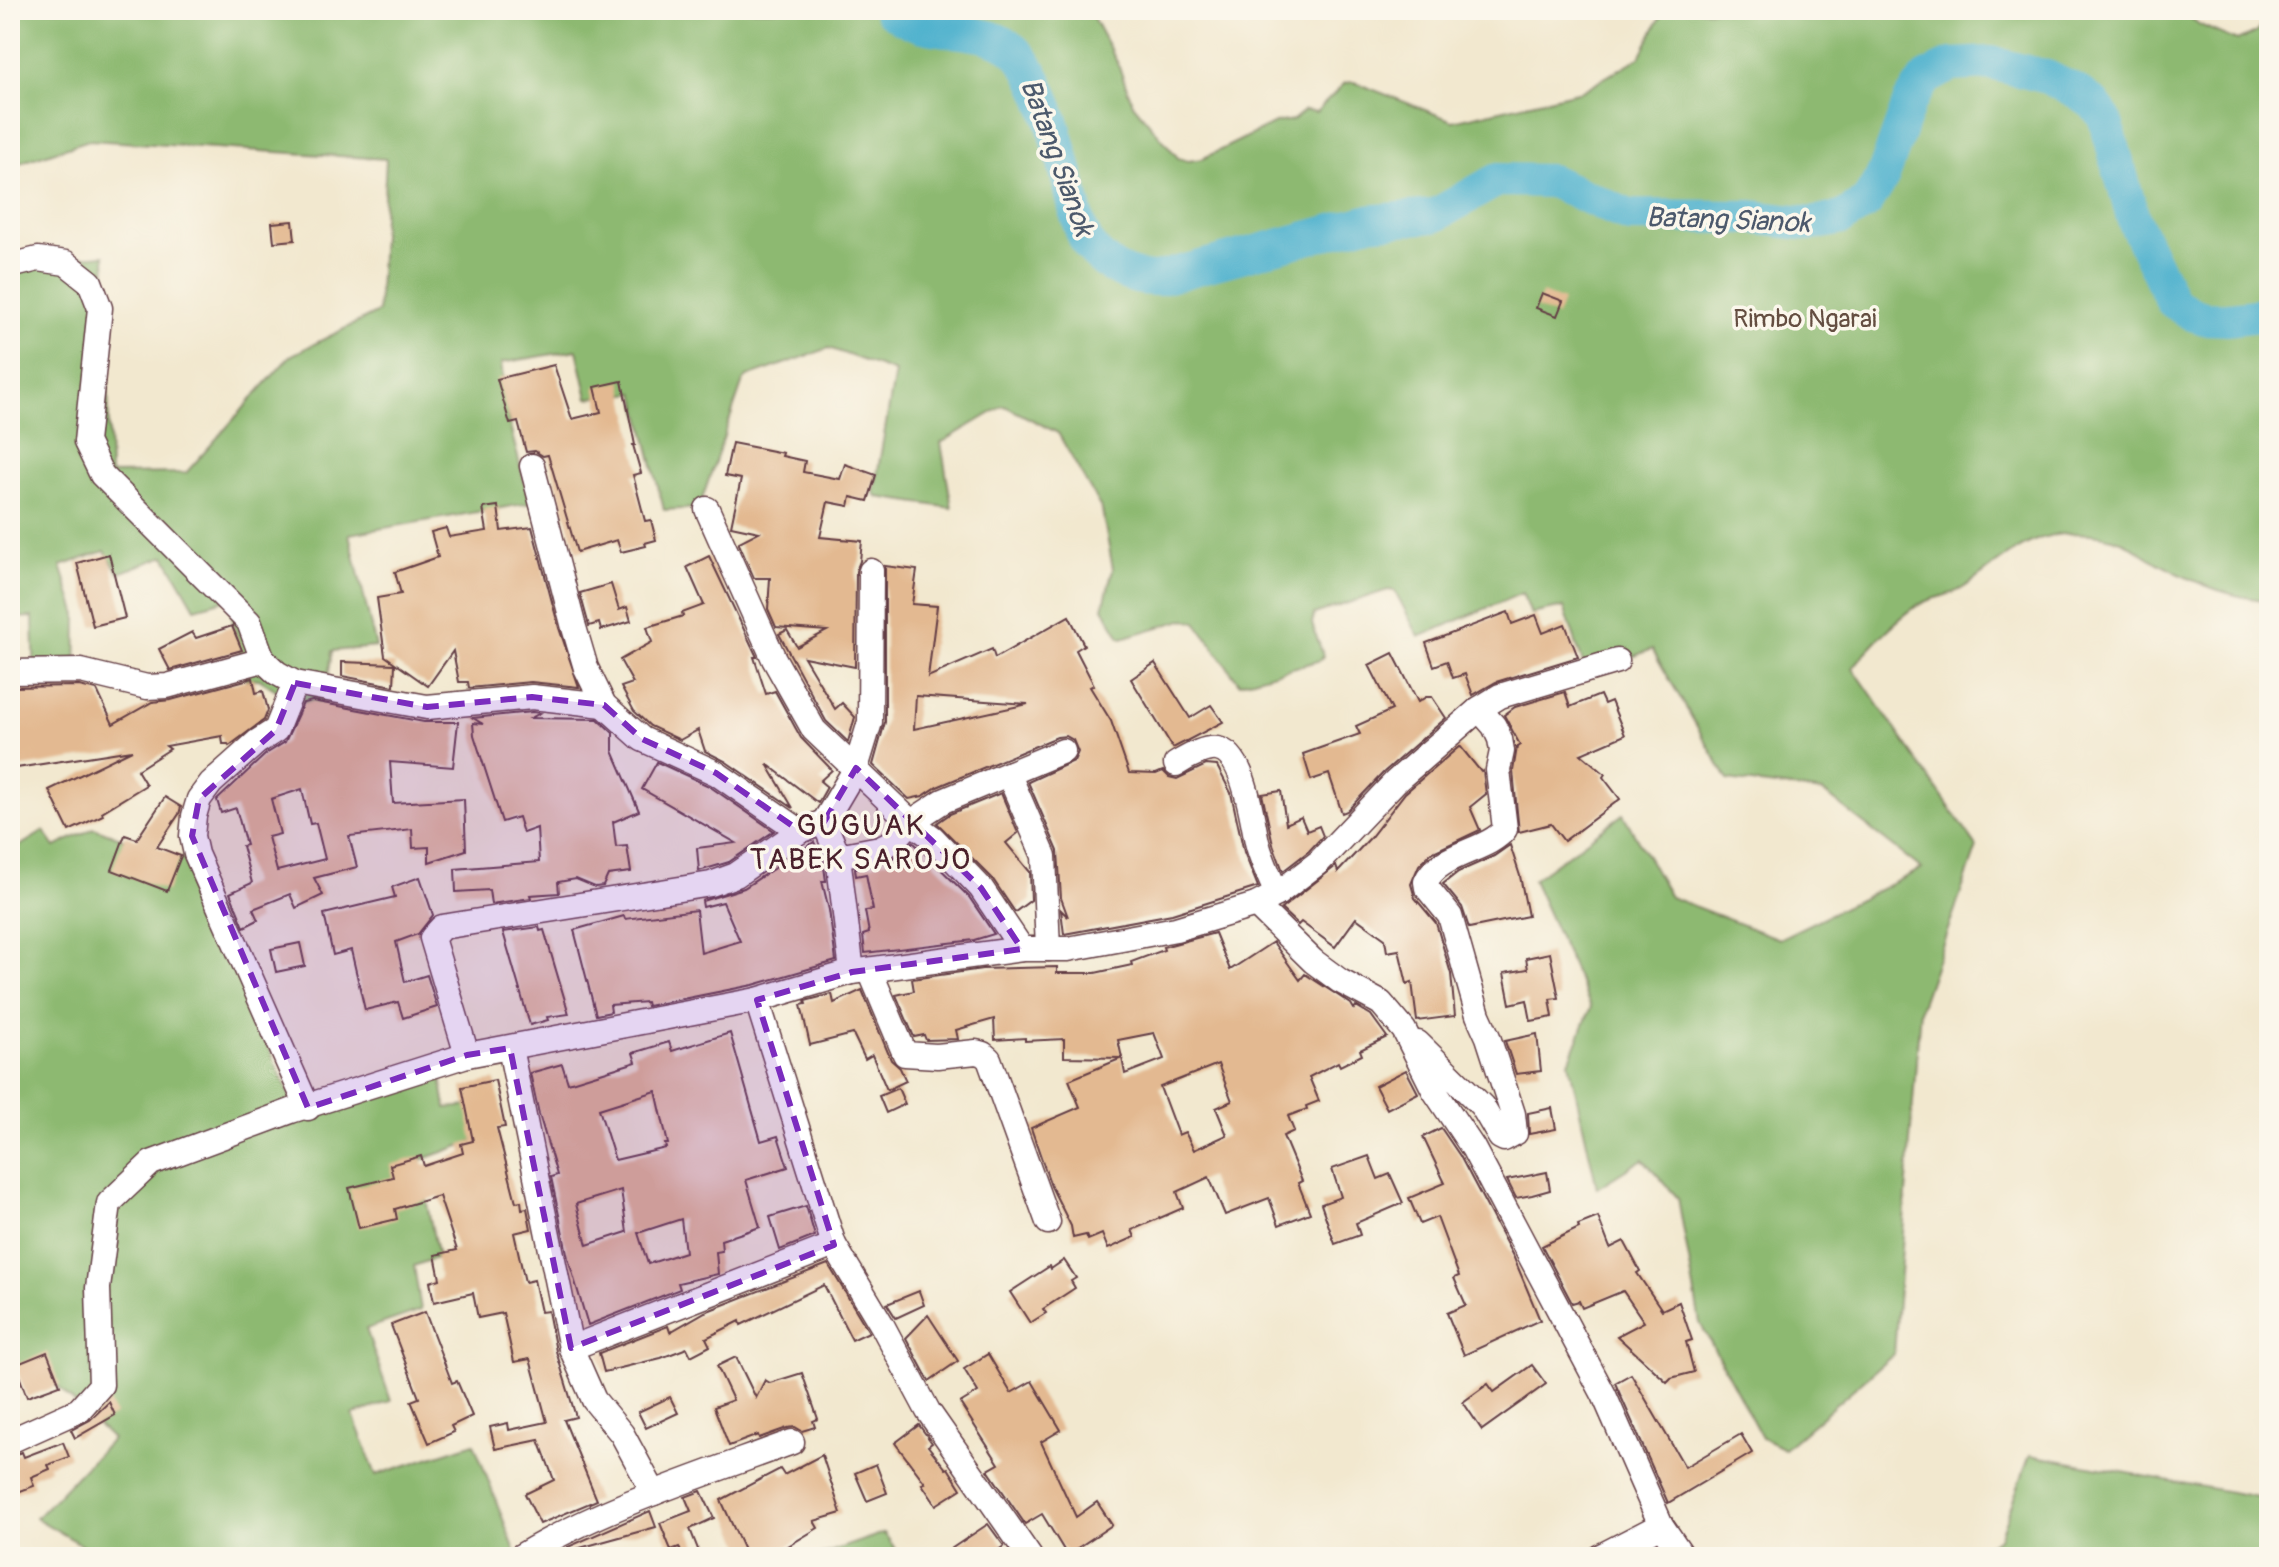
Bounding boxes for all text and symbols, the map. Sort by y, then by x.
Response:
water label: Batang Sianok [1012,74,1102,243]
water label: Batang Sianok [1645,200,1813,241]
park label: Rimbo Ngarai [1733,303,1877,335]
district label: GUGUAK TABEK SAROJO [750,807,972,878]

